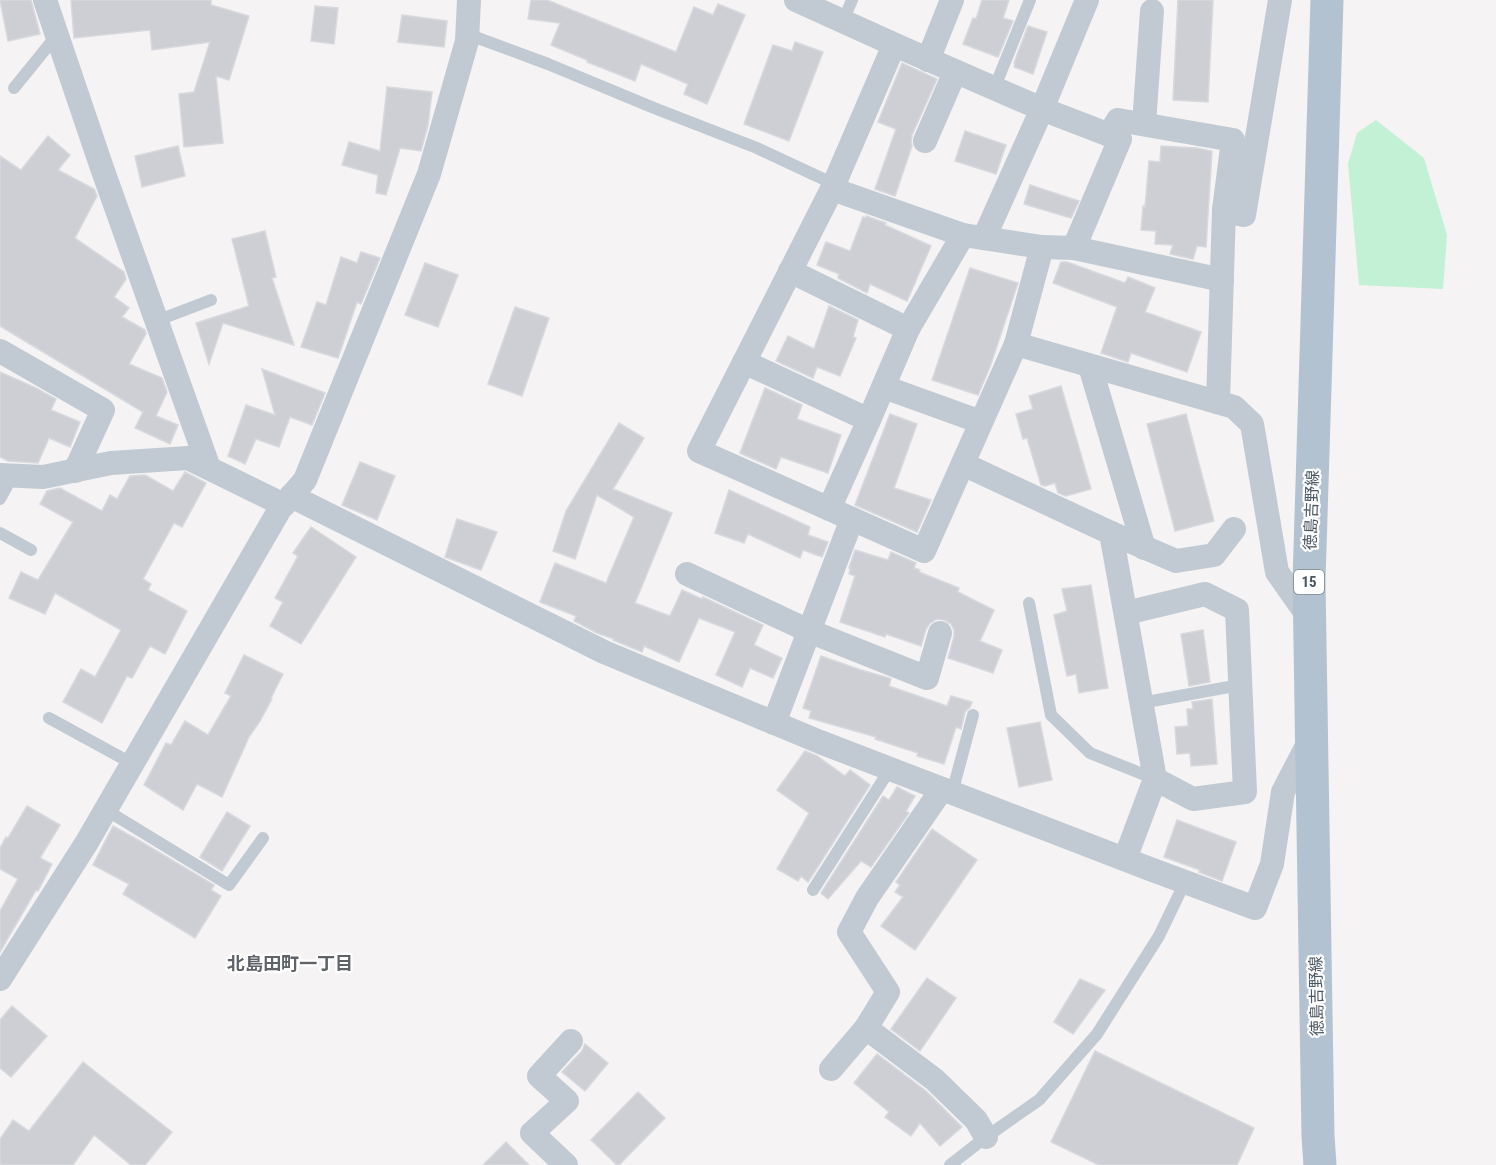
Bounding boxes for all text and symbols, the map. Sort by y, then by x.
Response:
street label: 徳島吉野線 [1301,470,1322,550]
road number: 15 [1294,570,1324,594]
district label: 北島田町一丁目 [227,953,353,974]
street label: 徳島吉野線 [1306,956,1327,1036]

